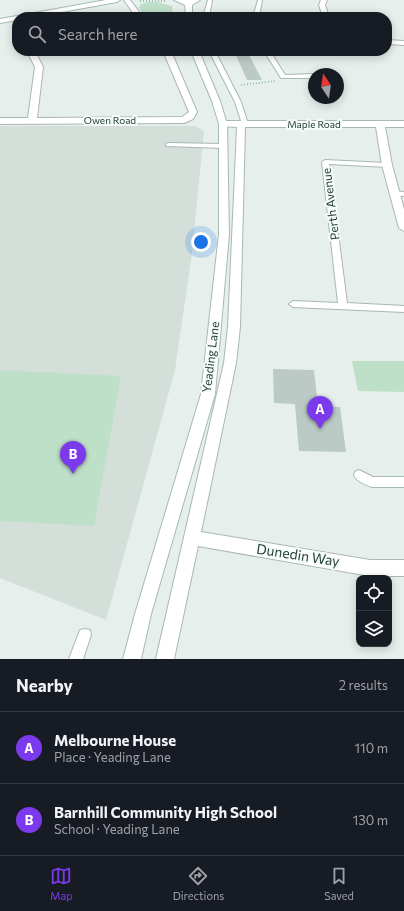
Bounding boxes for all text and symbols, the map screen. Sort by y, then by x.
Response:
search box [12,12,392,56]
icon: search [26,23,48,45]
text: Search here [58,25,137,43]
north arrow [308,68,344,104]
street label: Owen Road [84,114,136,126]
street label: Maple Road [287,118,341,130]
street label: Perth Avenue [319,167,341,241]
your location [191,232,211,252]
street label: Yeading Lane [199,321,221,393]
pin: A [307,396,333,429]
pin: B [60,441,86,474]
street label: Dunedin Way [255,540,341,569]
map controls [356,575,392,647]
button: locate [356,575,392,611]
button: layers [356,611,392,647]
text: Nearby [16,675,73,696]
text: 2 results [339,677,388,693]
text: Melbourne House [54,731,176,749]
text: A [24,740,34,756]
text: 110 m [355,740,388,756]
text: Place · Yeading Lane [54,749,171,765]
text: Barnhill Community High School [54,803,277,821]
text: B [25,812,33,828]
text: 130 m [353,812,388,828]
text: School · Yeading Lane [54,821,180,837]
tab: Map [50,865,73,902]
tab: Directions [173,865,224,902]
tab: Saved [324,865,354,902]

